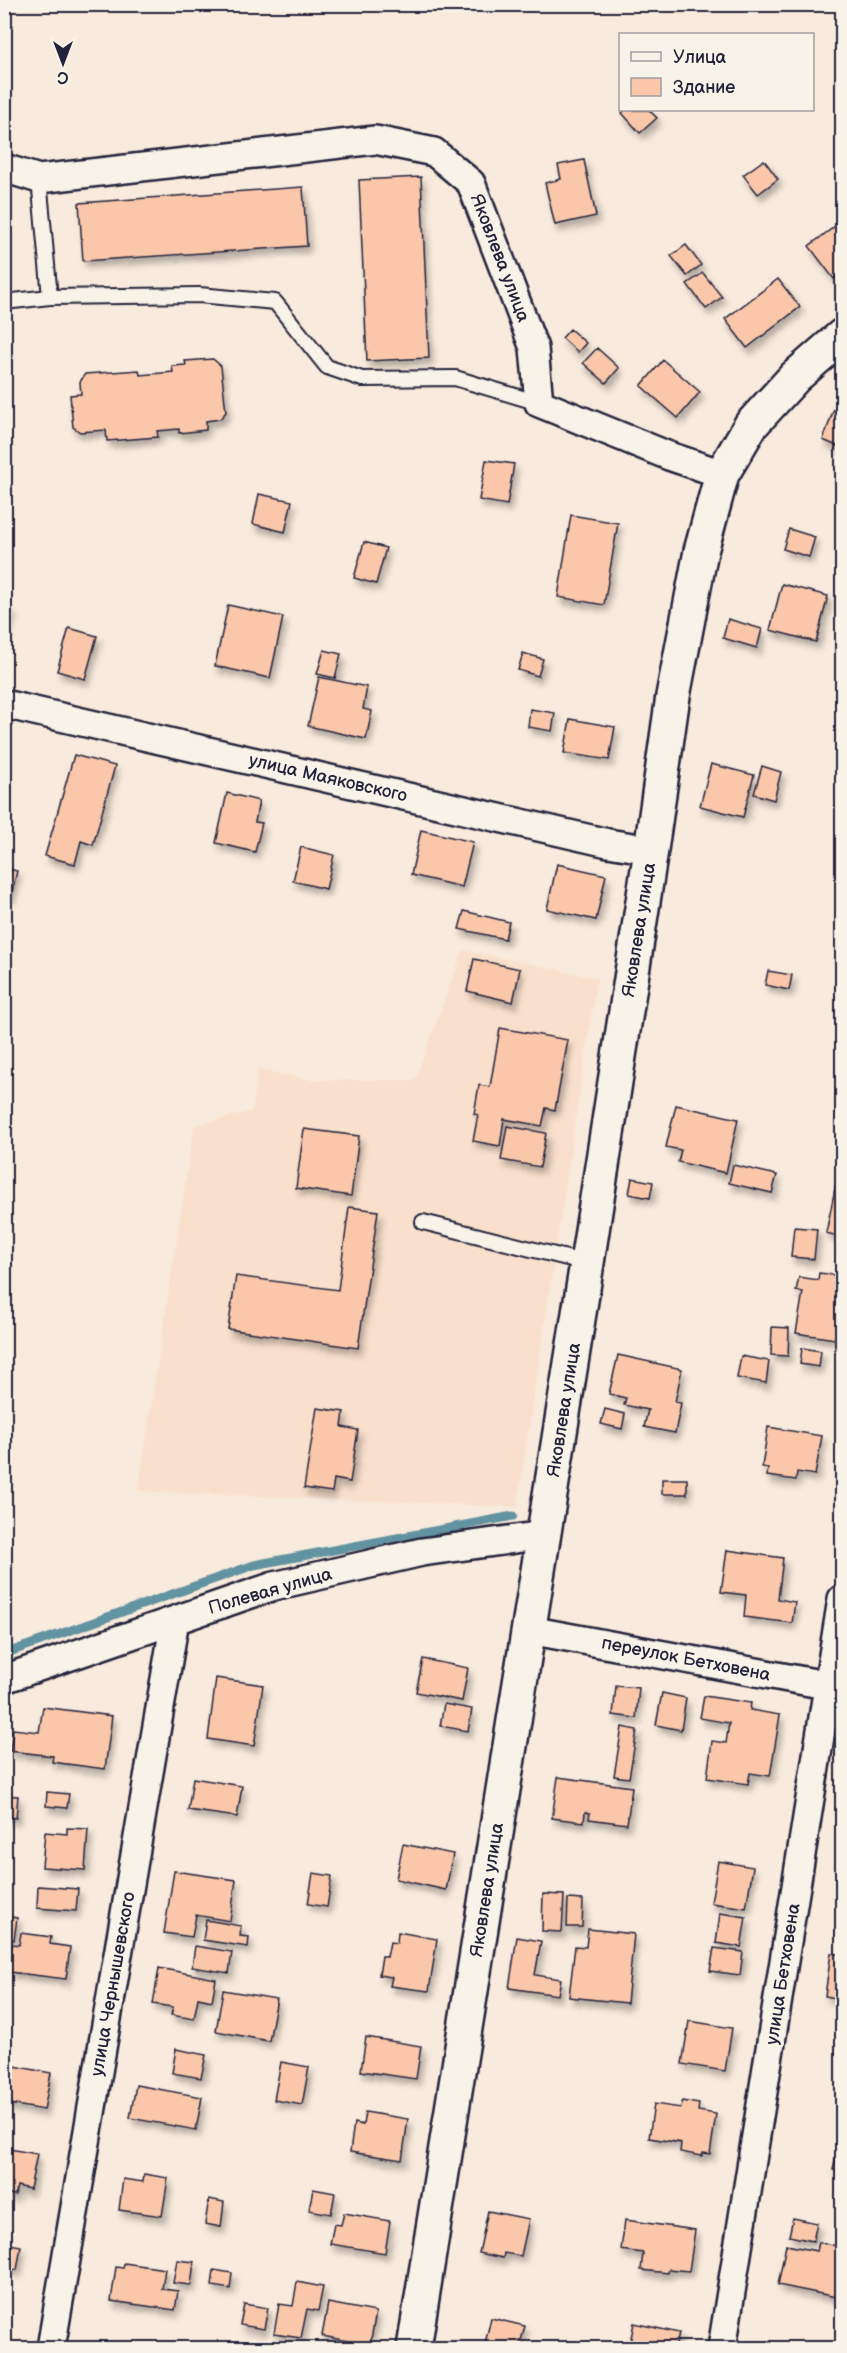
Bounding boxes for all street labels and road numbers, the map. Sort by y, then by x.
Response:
street label: Яковлева улица [466,191,534,325]
street label: улица Маяковского [247,750,409,806]
street label: Яковлева улица [618,861,660,999]
street label: Яковлева улица [543,1341,585,1479]
street label: Полевая улица [206,1563,335,1619]
street label: переулок Бетховена [600,1632,773,1686]
street label: Яковлева улица [466,1821,508,1959]
street label: улица Чернышевского [86,1890,140,2078]
street label: улица Бетховена [761,1901,805,2046]

